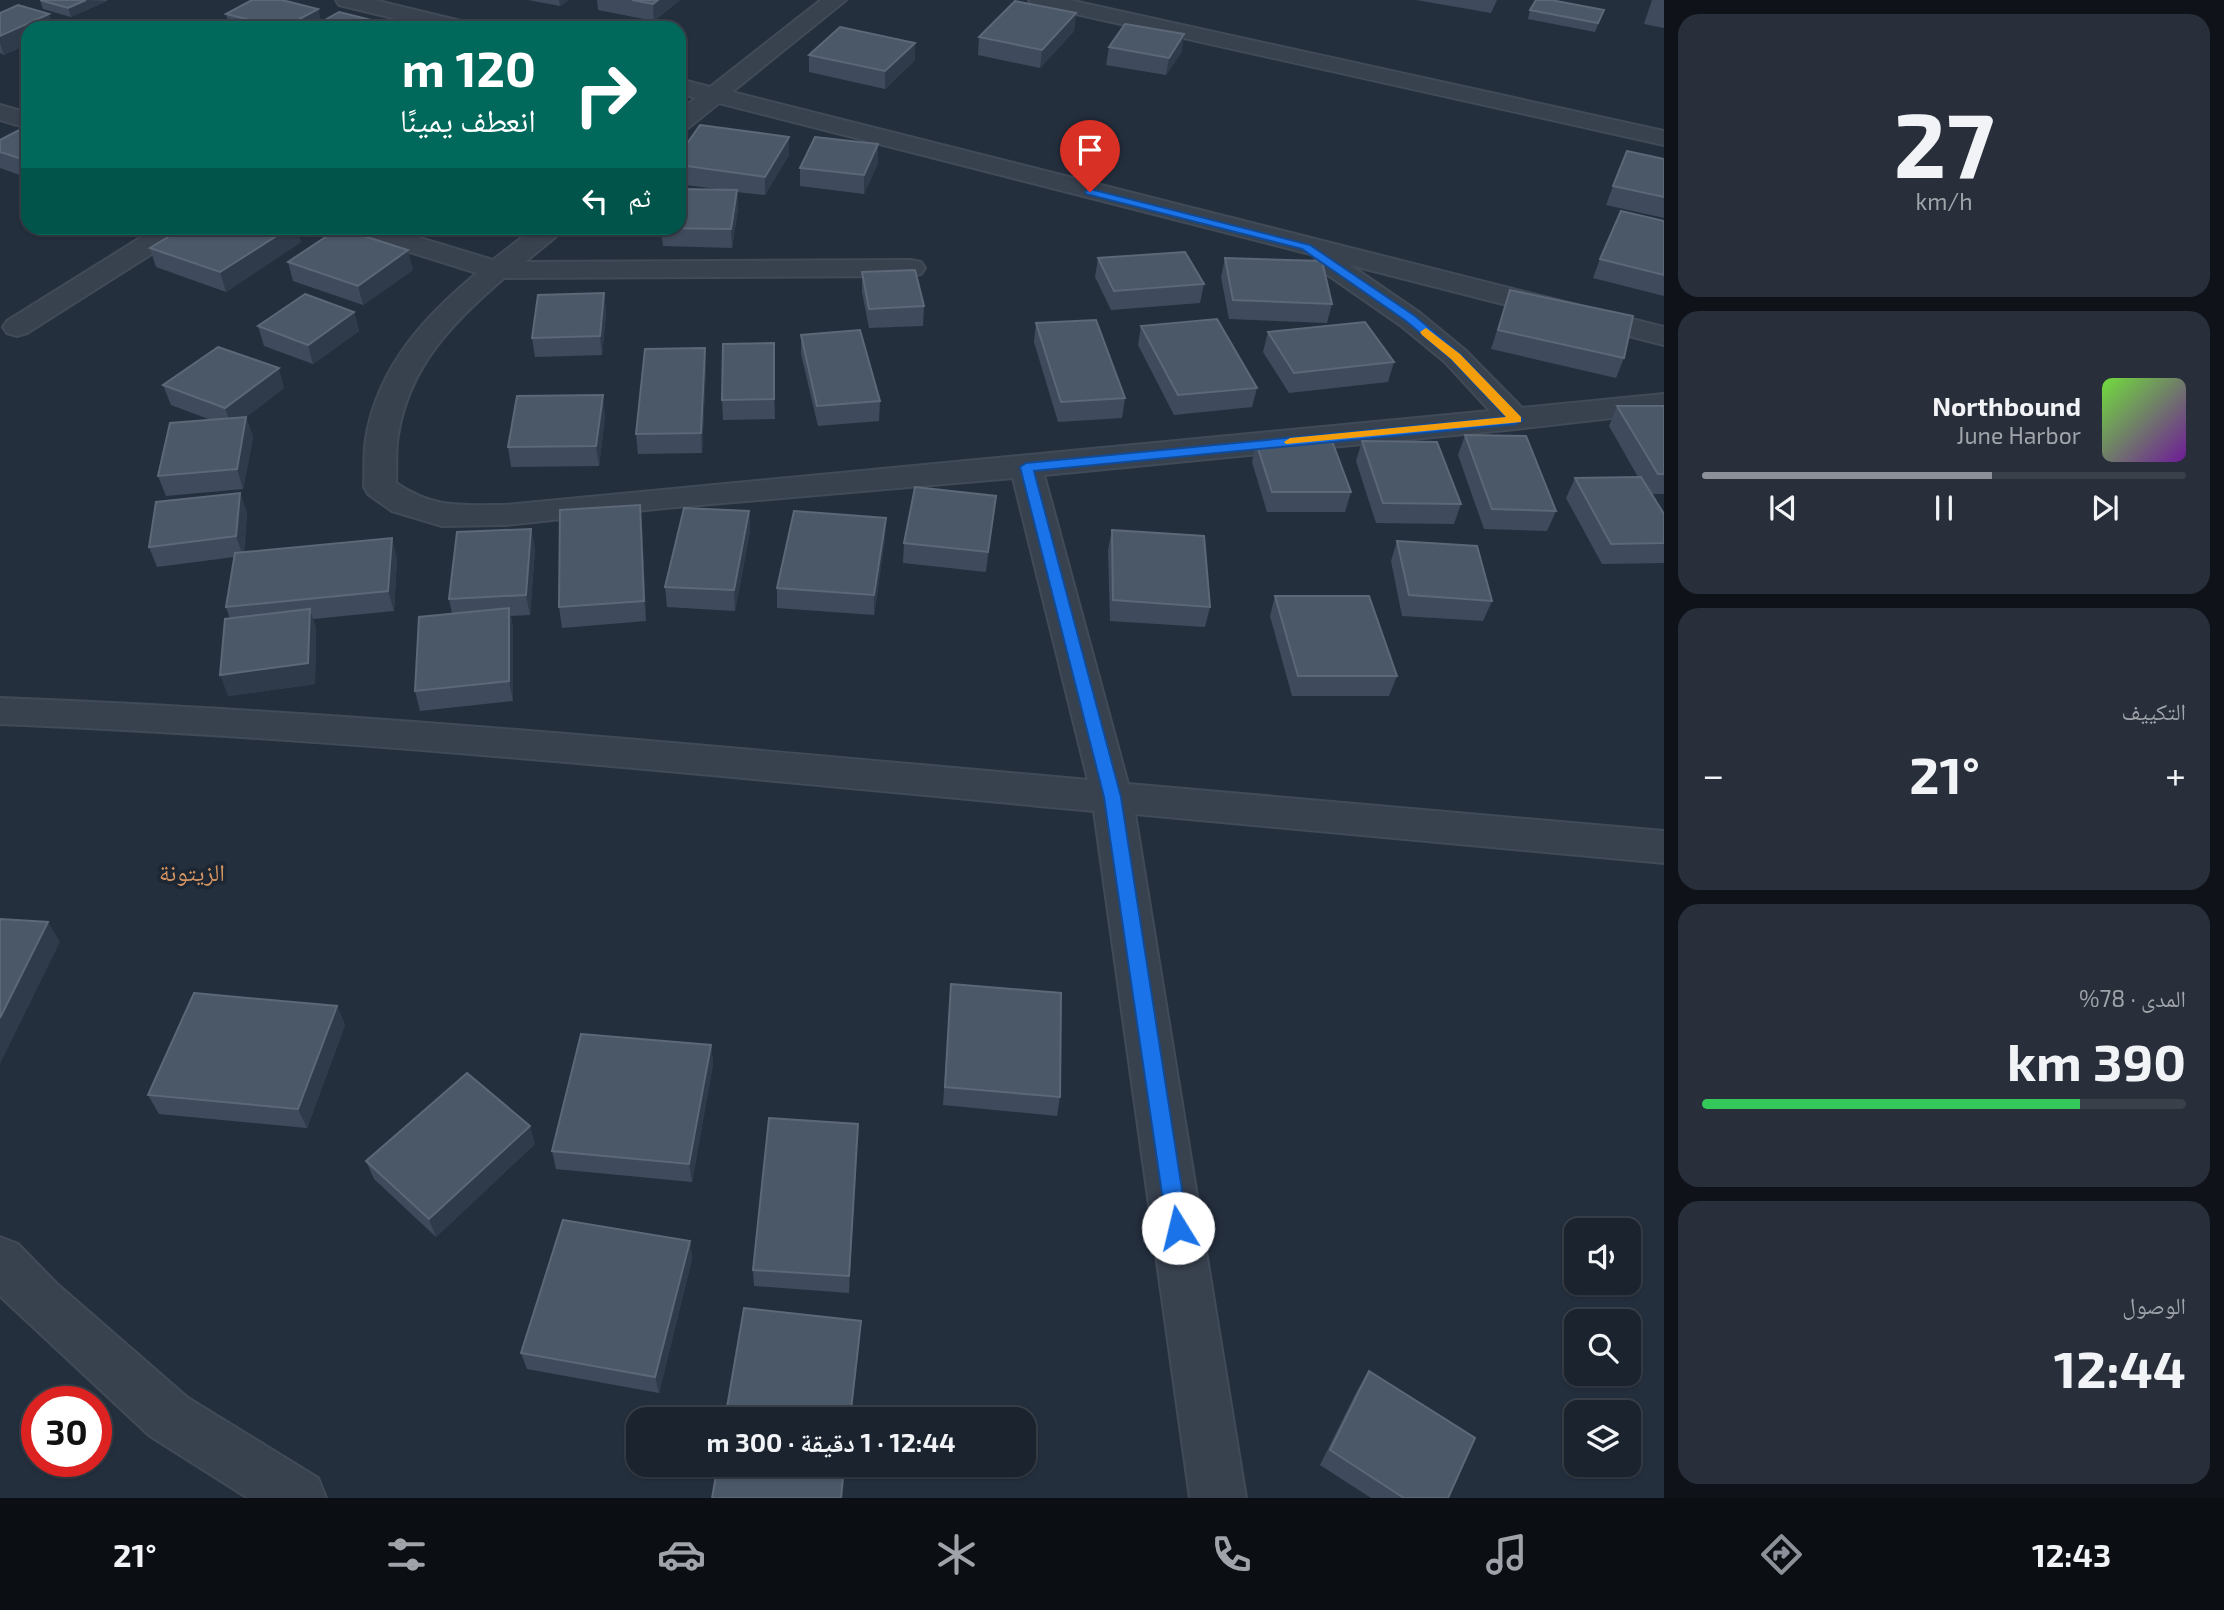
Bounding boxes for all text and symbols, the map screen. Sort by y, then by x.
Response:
text: 120 m [402,38,536,97]
icon: right [560,49,651,140]
text: 27 [1894,87,1994,196]
text: انعطف يمينًا [400,100,536,138]
pin [1060,120,1120,192]
icon: arrive [1071,131,1109,169]
text: ثم [628,181,651,212]
icon: left [576,182,614,220]
text: km/h [1915,187,1973,215]
text: Northbound [1932,390,2081,421]
text: June Harbor [1957,421,2081,449]
icon: previous [1764,489,1802,527]
icon: pause [1925,489,1963,527]
icon: next [2086,489,2124,527]
text: التكييف [2121,697,2186,725]
text: 21° [1909,742,1980,804]
text: − [1702,751,1724,797]
text: + [2165,751,2186,797]
district label: الزيتونة [159,857,225,886]
text: المدى · 78% [2079,984,2186,1012]
text: 390 km [2007,1029,2186,1091]
position arrow [1141,1191,1215,1265]
map controls [1564,1218,1641,1477]
button: sound [1564,1218,1641,1295]
text: الوصول [2122,1291,2186,1319]
button: search [1564,1309,1641,1386]
text: 12:44 [2054,1336,2186,1398]
speed limit sign: 30 [21,1386,112,1477]
button: layers [1564,1400,1641,1477]
text: 12:44 · 1 دقيقة · 300 m [706,1426,956,1457]
icon: filters [382,1530,431,1579]
icon: car [657,1530,706,1579]
icon: climate [932,1530,981,1579]
icon: phone [1207,1530,1256,1579]
icon: music [1482,1530,1531,1579]
icon: directions [1757,1530,1806,1579]
text: 21° [113,1535,156,1573]
text: 12:43 [2032,1535,2111,1573]

